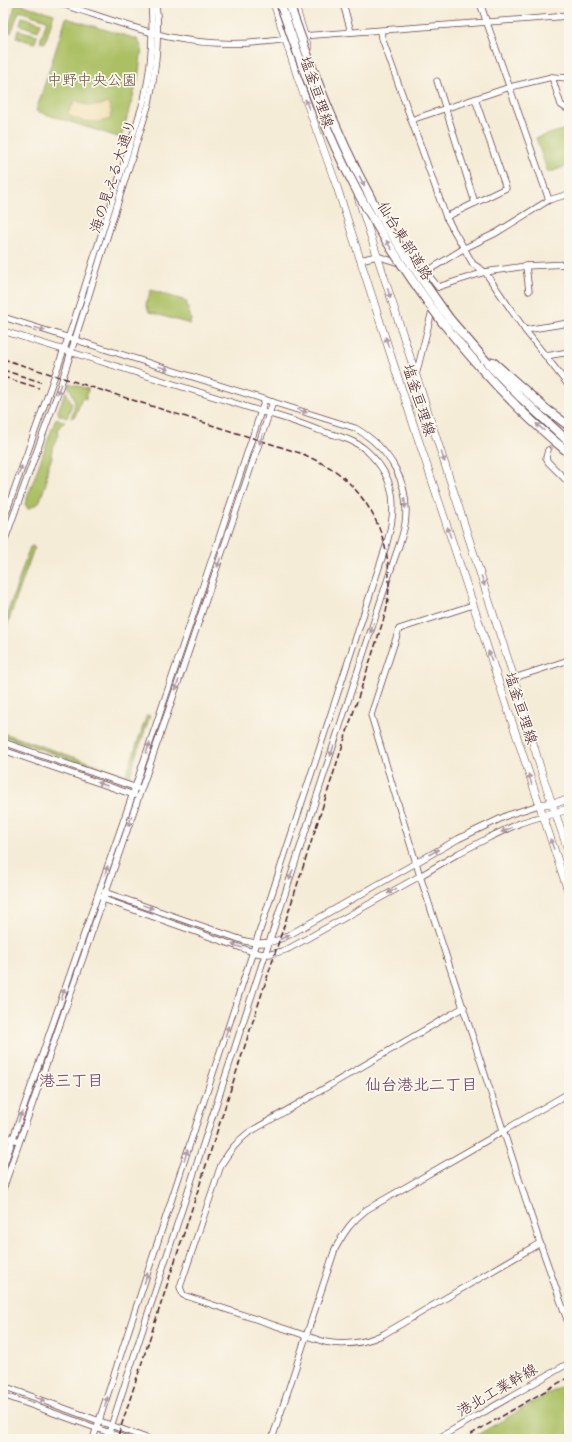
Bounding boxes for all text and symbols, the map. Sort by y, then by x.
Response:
street label: 塩釜亘理線 [295,53,339,131]
park label: 中野中央公園 [47,70,137,90]
one-way arrow [304,98,310,110]
street label: 海の見える大通り [85,116,141,236]
one-way arrow [359,176,365,187]
street label: 仙台東部道路 [373,198,437,284]
one-way arrow [385,240,393,250]
one-way arrow [387,288,393,300]
one-way arrow [35,326,47,332]
one-way arrow [384,336,390,348]
street label: 塩釜亘理線 [398,361,440,439]
one-way arrow [159,365,171,371]
one-way arrow [55,384,61,396]
one-way arrow [296,408,308,414]
one-way arrow [535,423,544,432]
one-way arrow [258,433,264,445]
one-way arrow [440,451,446,463]
one-way arrow [18,465,24,477]
one-way arrow [402,497,409,509]
one-way arrow [446,526,452,538]
one-way arrow [216,556,222,568]
one-way arrow [480,575,486,587]
one-way arrow [369,622,375,634]
one-way arrow [487,649,493,661]
street label: 塩釜亘理線 [500,669,542,747]
one-way arrow [174,680,180,692]
one-way arrow [145,742,151,754]
one-way arrow [328,745,334,757]
one-way arrow [527,773,533,785]
one-way arrow [95,781,107,787]
one-way arrow [127,816,133,828]
one-way arrow [500,827,512,833]
one-way arrow [549,837,555,849]
one-way arrow [429,849,440,856]
one-way arrow [103,865,109,877]
one-way arrow [288,869,294,881]
one-way arrow [386,888,398,895]
one-way arrow [143,904,155,910]
one-way arrow [279,934,291,940]
one-way arrow [231,943,243,949]
one-way arrow [60,988,66,1000]
one-way arrow [224,1025,230,1037]
district label: 港三丁目 [39,1070,103,1091]
district label: 仙台港北二丁目 [365,1074,477,1095]
one-way arrow [18,1110,24,1122]
one-way arrow [183,1149,189,1161]
one-way arrow [143,1272,149,1284]
street label: 港北工業幹線 [453,1359,541,1421]
one-way arrow [34,1396,46,1402]
one-way arrow [103,1396,109,1408]

